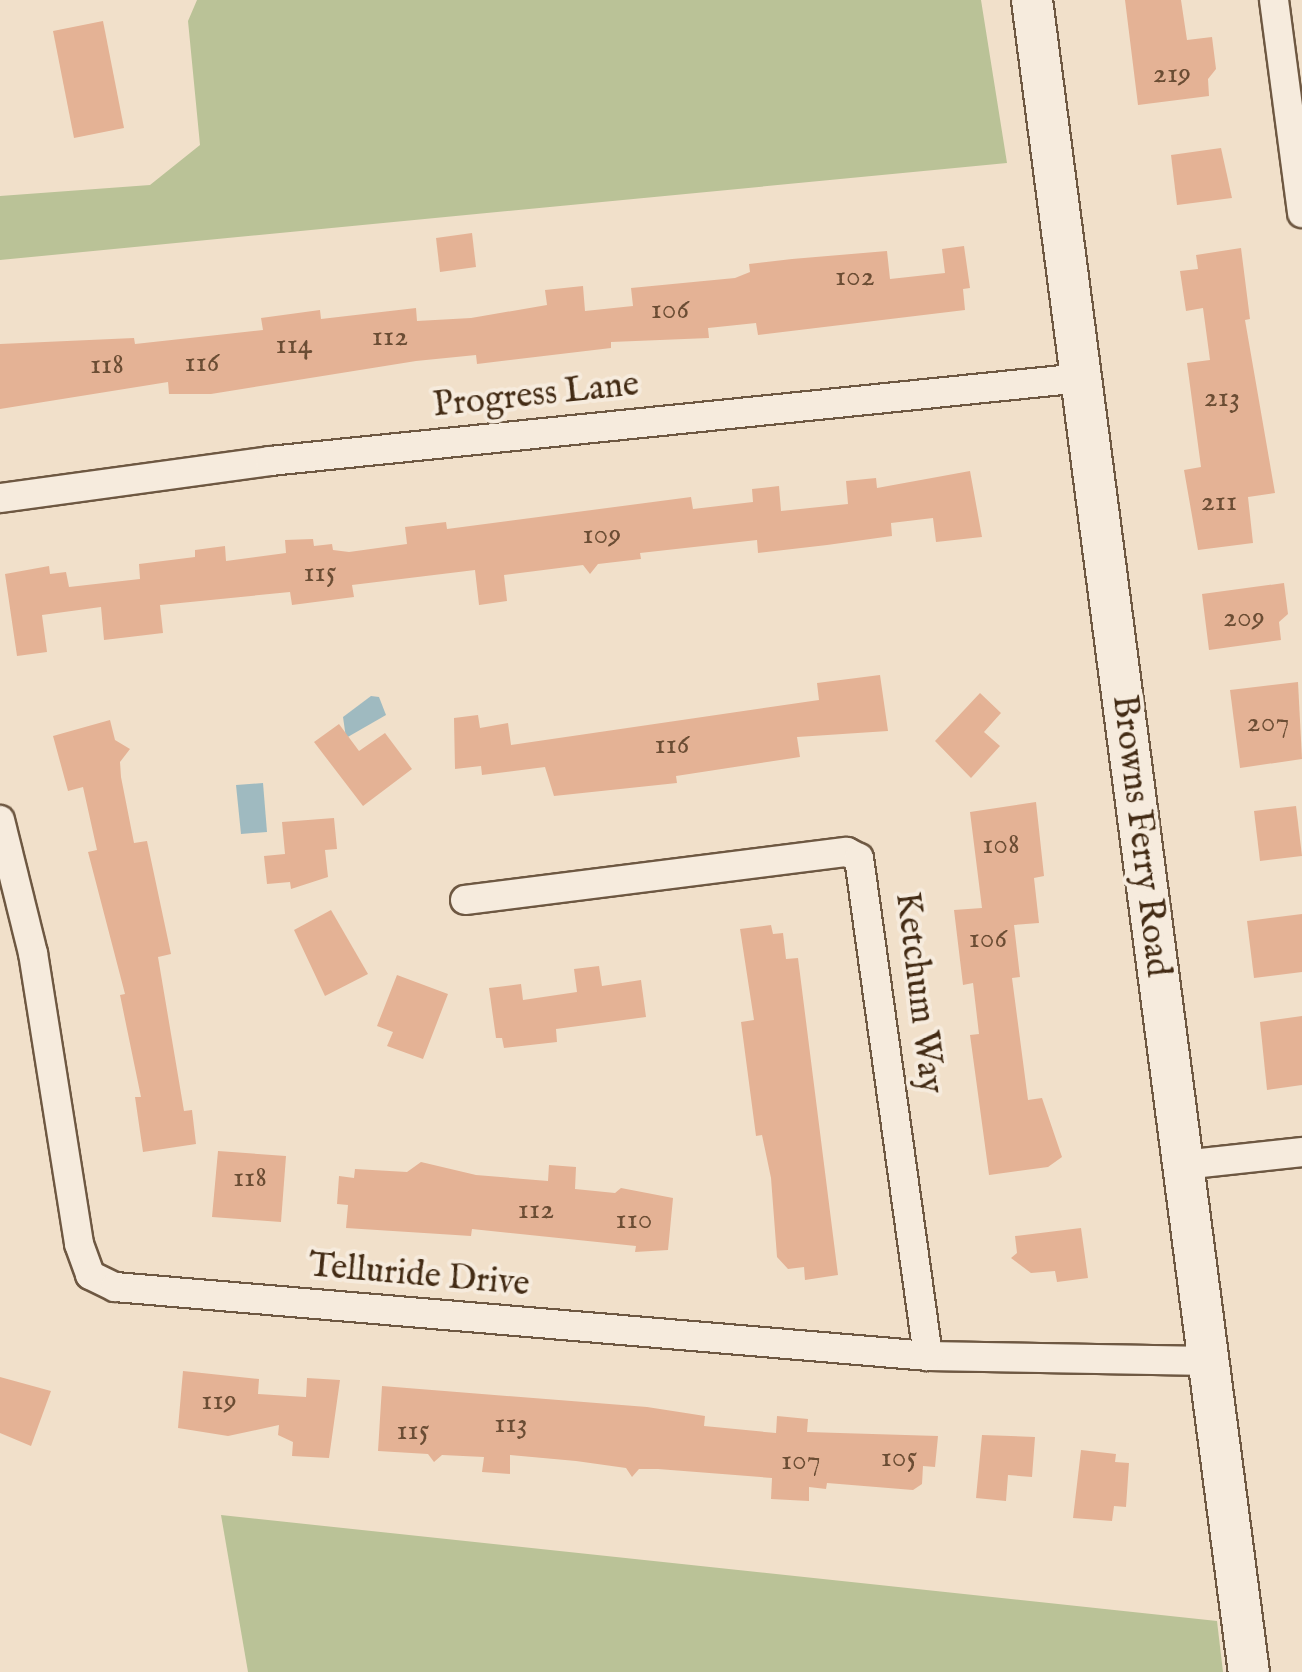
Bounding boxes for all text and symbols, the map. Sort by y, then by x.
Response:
house number: 219 [1153,56,1191,92]
house number: 102 [835,259,875,295]
house number: 106 [651,292,689,328]
house number: 112 [372,319,408,355]
house number: 114 [275,327,313,363]
house number: 116 [184,345,220,381]
house number: 118 [90,347,124,383]
street label: Progress Lane [431,364,641,428]
house number: 213 [1204,380,1240,416]
house number: 211 [1201,484,1237,520]
house number: 109 [583,517,621,553]
house number: 115 [303,555,337,591]
house number: 209 [1223,600,1265,636]
street label: Browns Ferry Road [1102,693,1178,979]
house number: 207 [1247,705,1289,741]
house number: 116 [654,727,690,763]
house number: 108 [982,827,1020,863]
street label: Ketchum Way [885,890,951,1096]
house number: 106 [969,921,1007,957]
house number: 118 [233,1160,267,1196]
house number: 112 [518,1192,554,1228]
house number: 110 [616,1202,652,1238]
street label: Telluride Drive [307,1245,531,1307]
house number: 119 [201,1383,237,1419]
house number: 113 [494,1406,528,1442]
house number: 115 [396,1413,430,1449]
house number: 105 [881,1440,917,1476]
house number: 107 [781,1443,821,1479]

